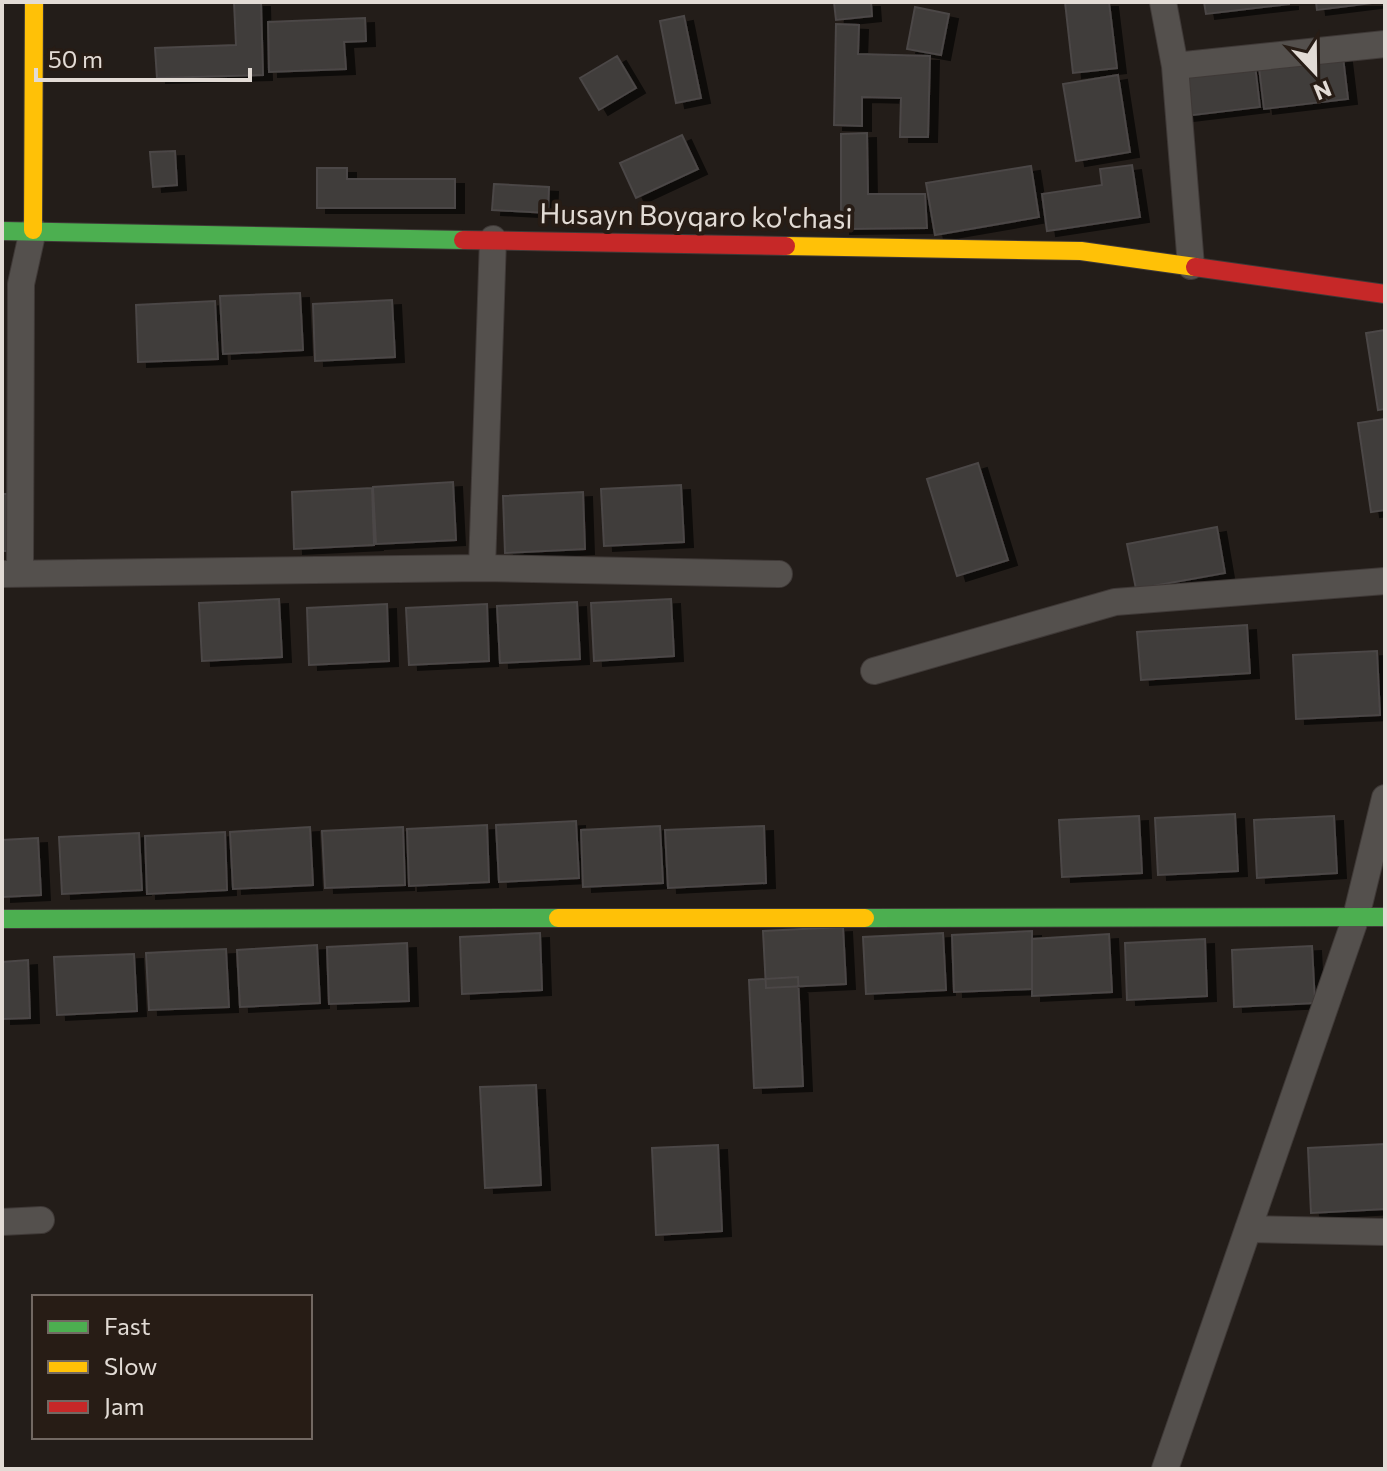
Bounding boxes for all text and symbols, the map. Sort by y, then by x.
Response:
scale bar [36,32,250,82]
north arrow [1275,32,1355,112]
text: 50 m [48,44,103,73]
text: N [1310,75,1335,107]
street label: Husayn Boyqaro ko'chasi [539,195,853,235]
legend [32,1295,312,1439]
text: Fast [104,1311,151,1340]
text: Slow [104,1351,157,1380]
text: Jam [104,1391,144,1420]

